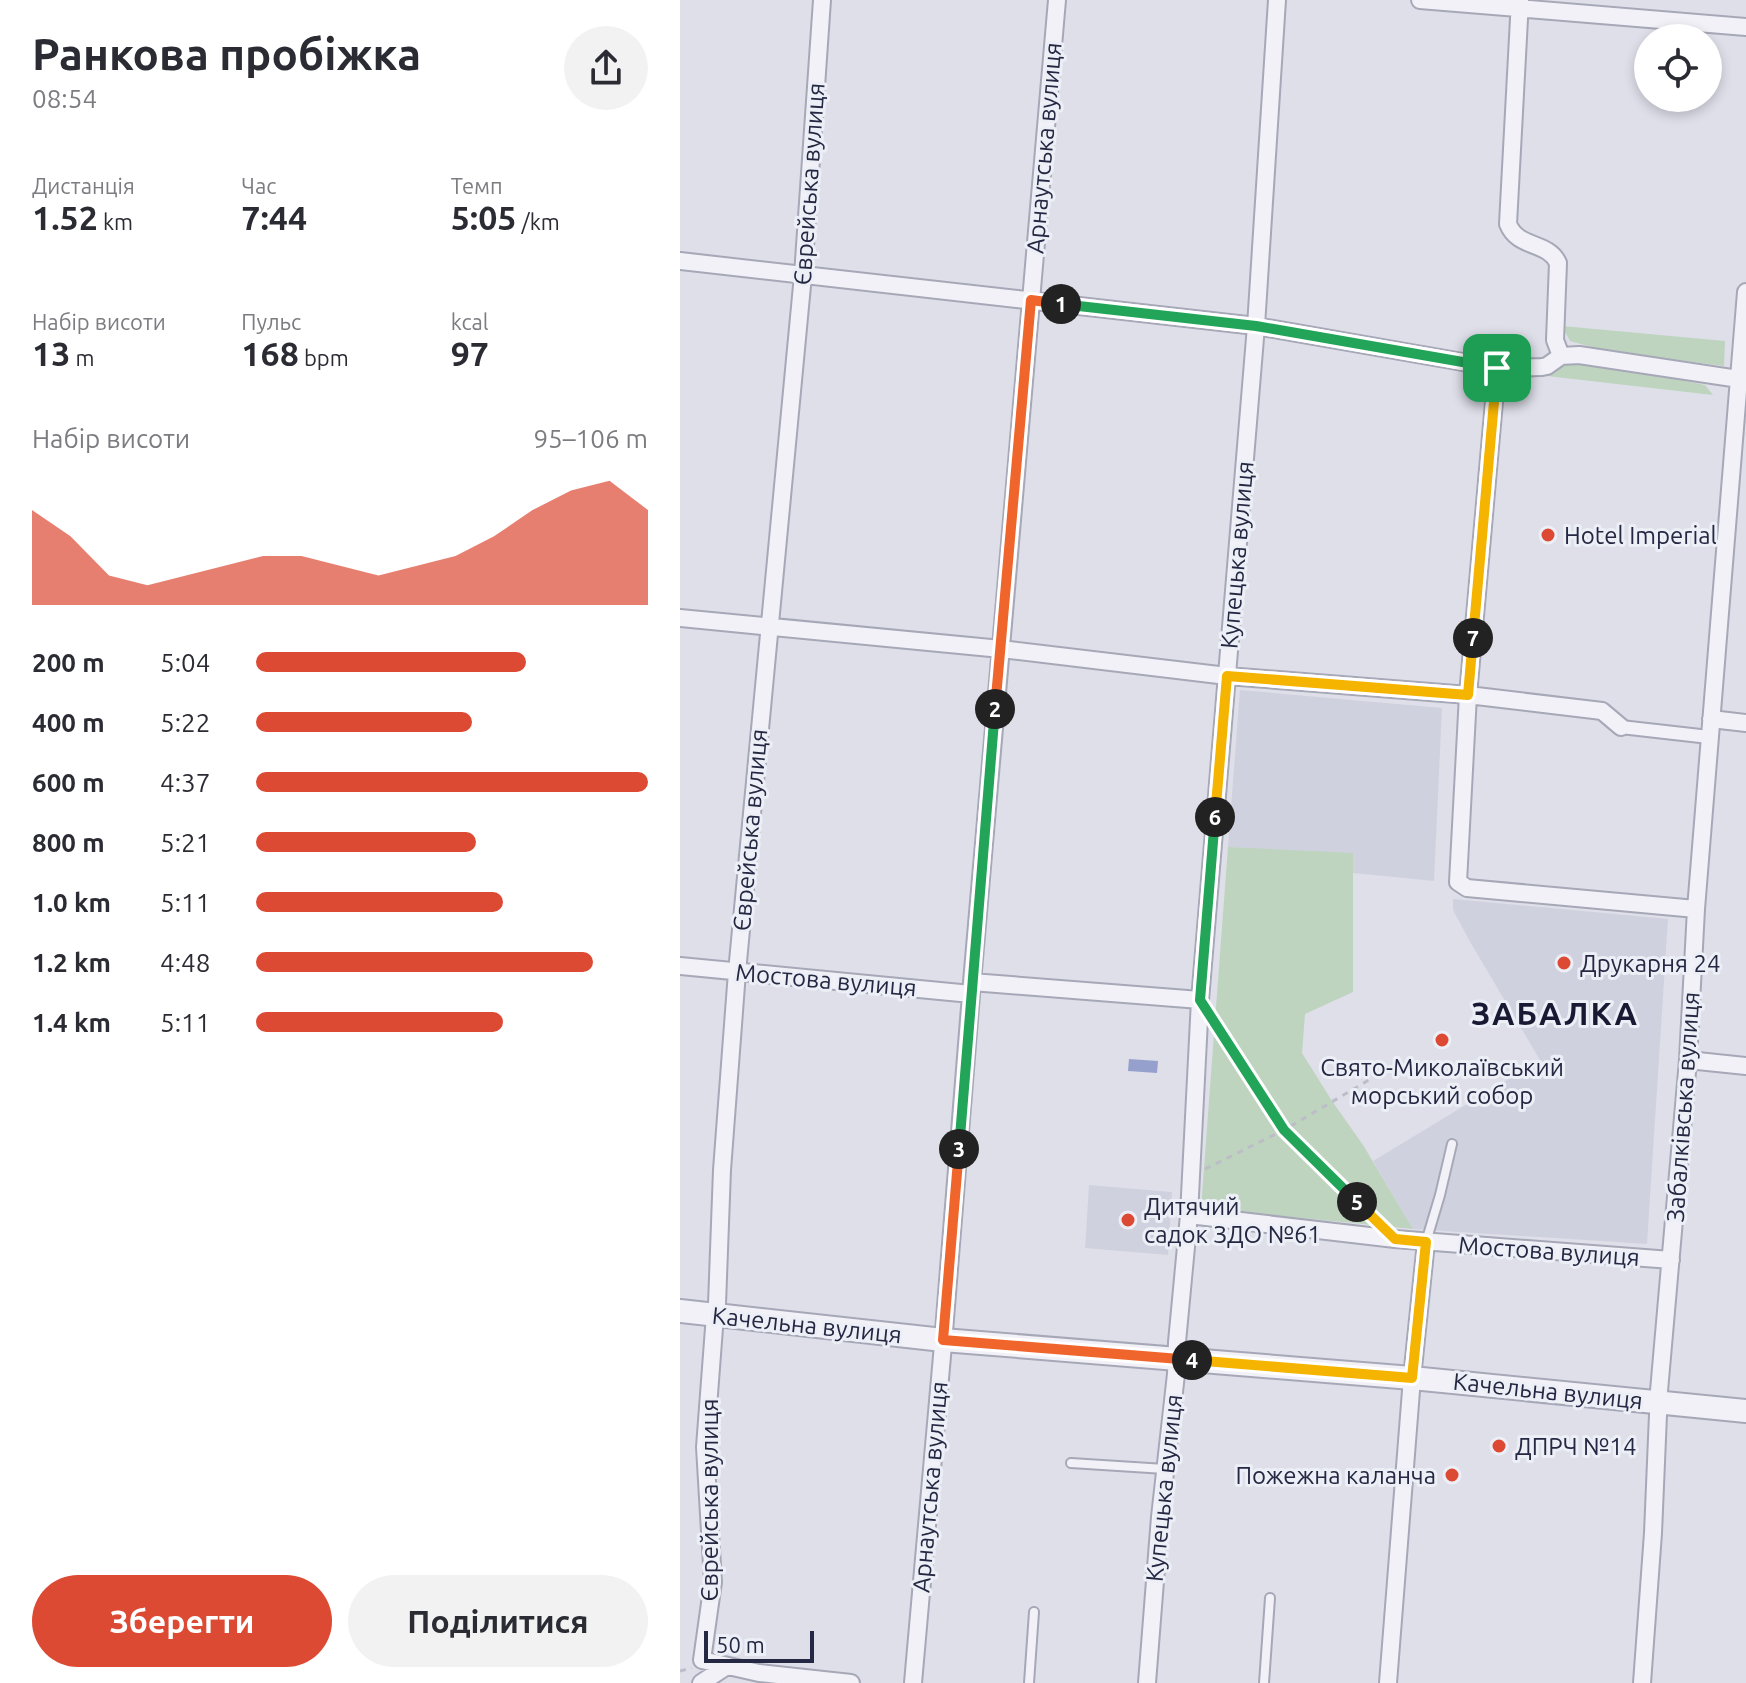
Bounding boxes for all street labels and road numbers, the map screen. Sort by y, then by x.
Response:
street label: Арнаутська вулиця [1021,41,1067,255]
street label: Єврейська вулиця [788,82,830,286]
street label: Купецька вулиця [1215,460,1259,650]
street label: Єврейська вулиця [728,728,772,932]
street label: Мостова вулиця [734,959,918,1001]
street label: Забалківська вулиця [1661,991,1705,1223]
street label: Мостова вулиця [1457,1231,1641,1271]
street label: Качельна вулиця [711,1302,903,1348]
street label: Качельна вулиця [1452,1368,1644,1414]
street label: Арнаутська вулиця [907,1380,953,1594]
street label: Купецька вулиця [1141,1393,1187,1583]
street label: Єврейська вулиця [696,1399,723,1601]

